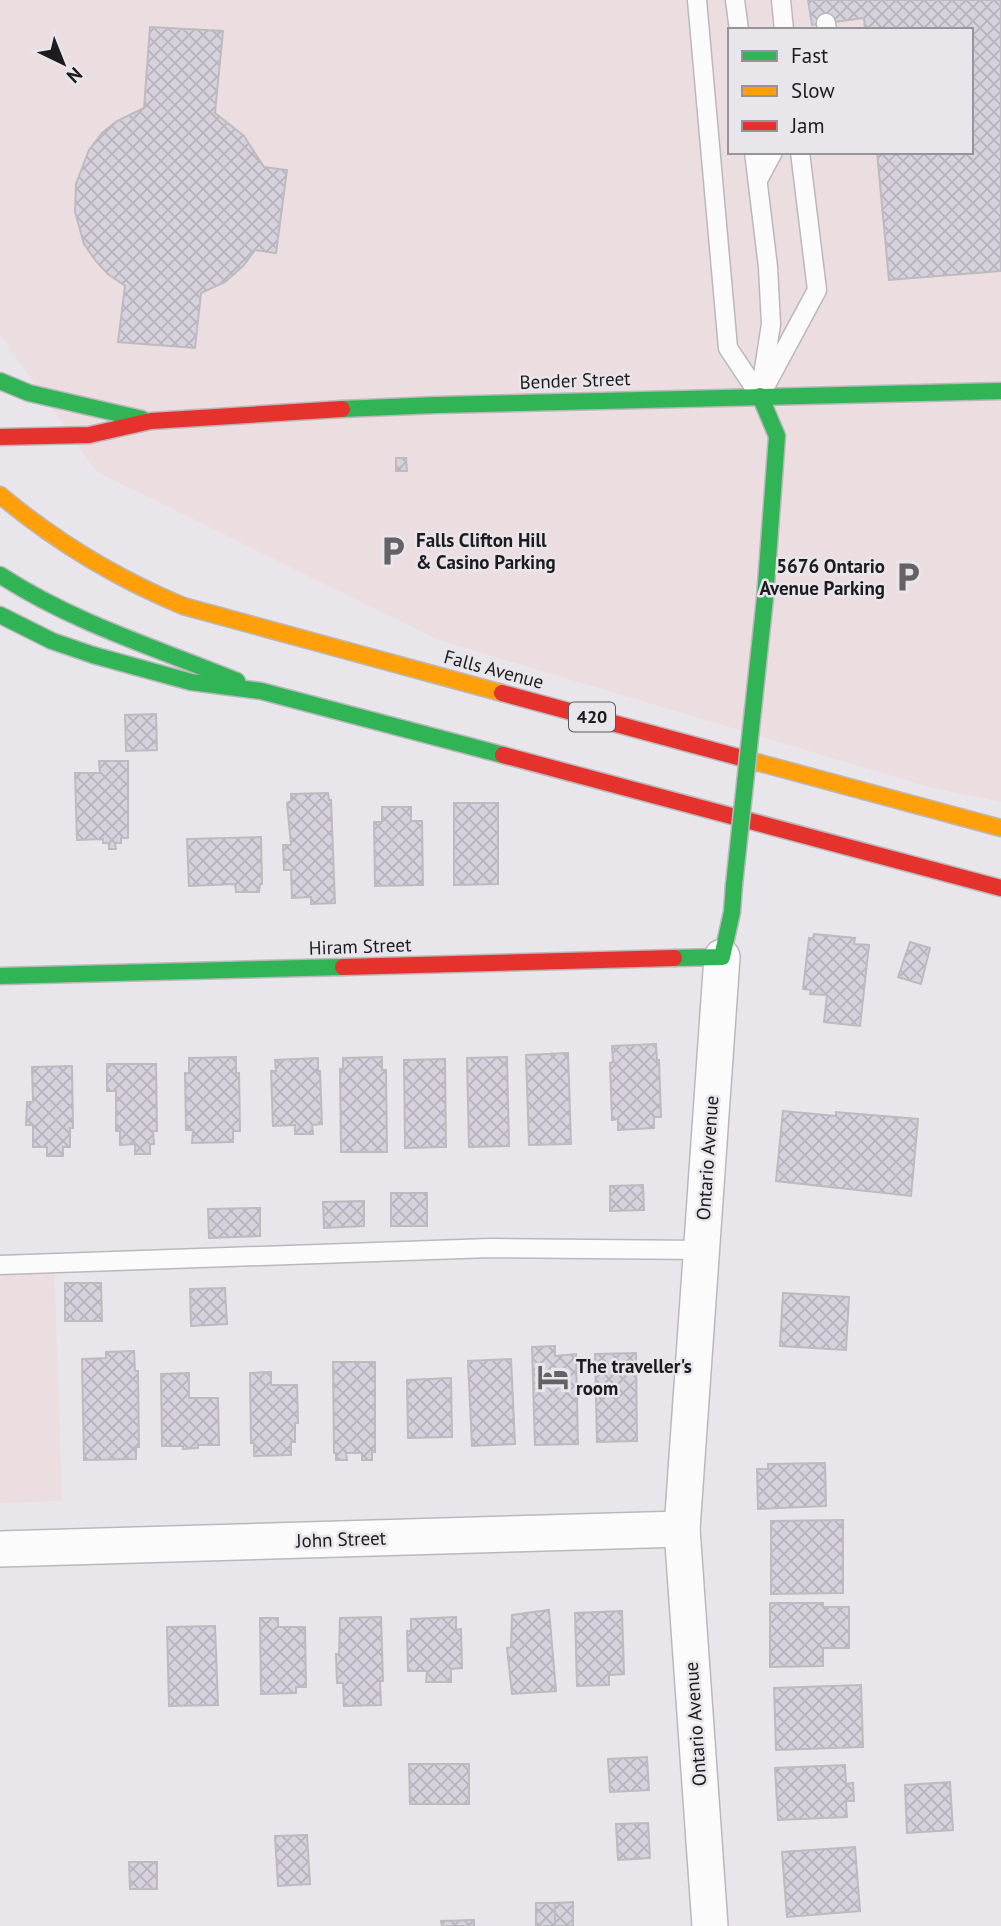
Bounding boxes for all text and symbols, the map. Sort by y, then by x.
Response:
north arrow [28,28,98,98]
legend [728,28,973,154]
text: Fast [791,42,828,69]
text: N [62,62,87,88]
text: Slow [791,77,835,104]
text: Jam [790,112,825,139]
street label: Bender Street [519,366,631,394]
place label: Falls Clifton Hill & Casino Parking [416,528,556,574]
parking icon: Falls Clifton Hill & Casino Parking [376,534,410,568]
place label: 5676 Ontario Avenue Parking [760,554,885,600]
parking icon: 5676 Ontario Avenue Parking [891,560,925,594]
street label: Falls Avenue [442,644,546,694]
road number: 420 [569,702,615,732]
street label: Hiram Street [308,932,412,960]
street label: Ontario Avenue [691,1095,723,1221]
place label: The traveller's room [576,1354,692,1400]
hotel icon: The traveller's room [536,1360,570,1394]
street label: John Street [295,1525,387,1553]
street label: Ontario Avenue [679,1661,711,1787]

